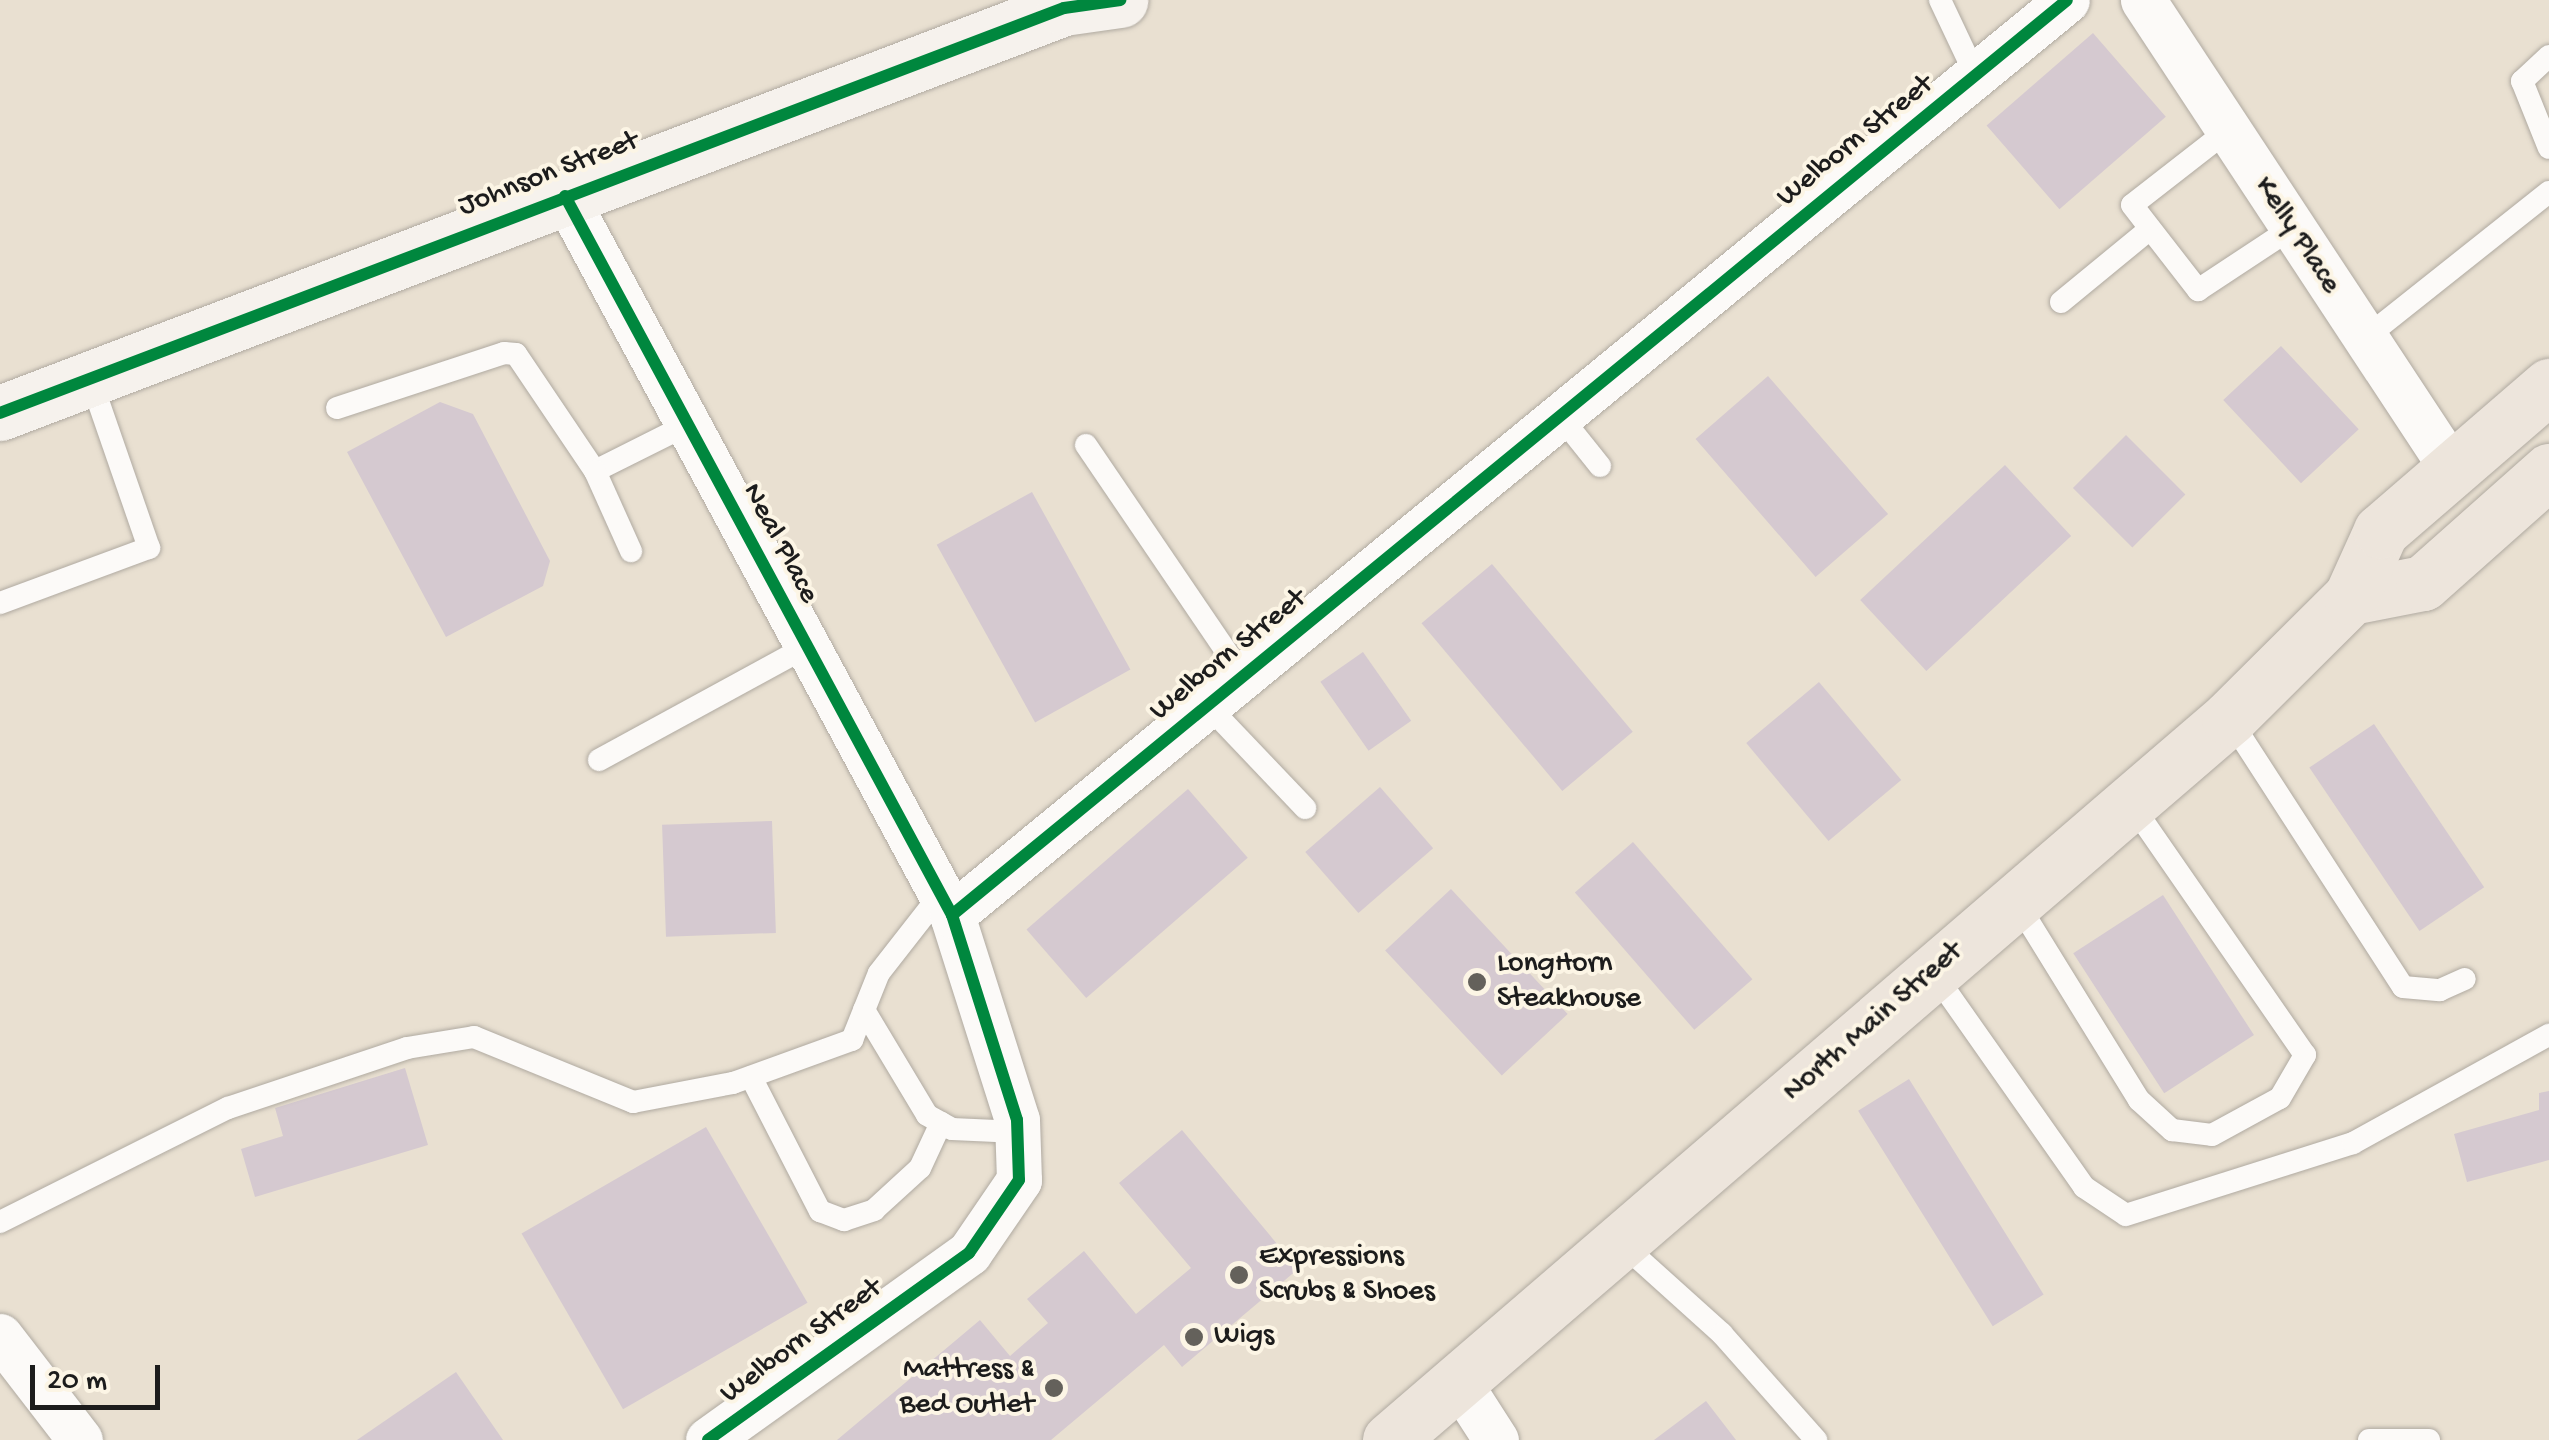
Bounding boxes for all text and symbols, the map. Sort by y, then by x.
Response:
street label: Welborn Street [1770,68,1942,216]
street label: Johnson Street [454,124,644,226]
street label: Kelly Place [2245,171,2347,301]
street label: Neal Place [732,478,826,610]
street label: Welborn Street [1143,582,1315,730]
street label: North Main Street [1777,935,1971,1111]
place label: LongHorn Steakhouse [1497,947,1641,1018]
marker: LongHorn Steakhouse [1466,971,1488,993]
place label: Expressions Scrubs & Shoes [1259,1240,1435,1310]
marker: Expressions Scrubs & Shoes [1228,1264,1250,1286]
street label: Welborn Street [714,1271,890,1413]
place label: Wigs [1214,1319,1274,1355]
marker: Wigs [1183,1326,1205,1348]
scale bar [35,1345,165,1407]
place label: Mattress & Bed Outlet [900,1353,1034,1424]
text: 20 m [47,1365,107,1400]
marker: Mattress & Bed Outlet [1043,1377,1065,1399]

